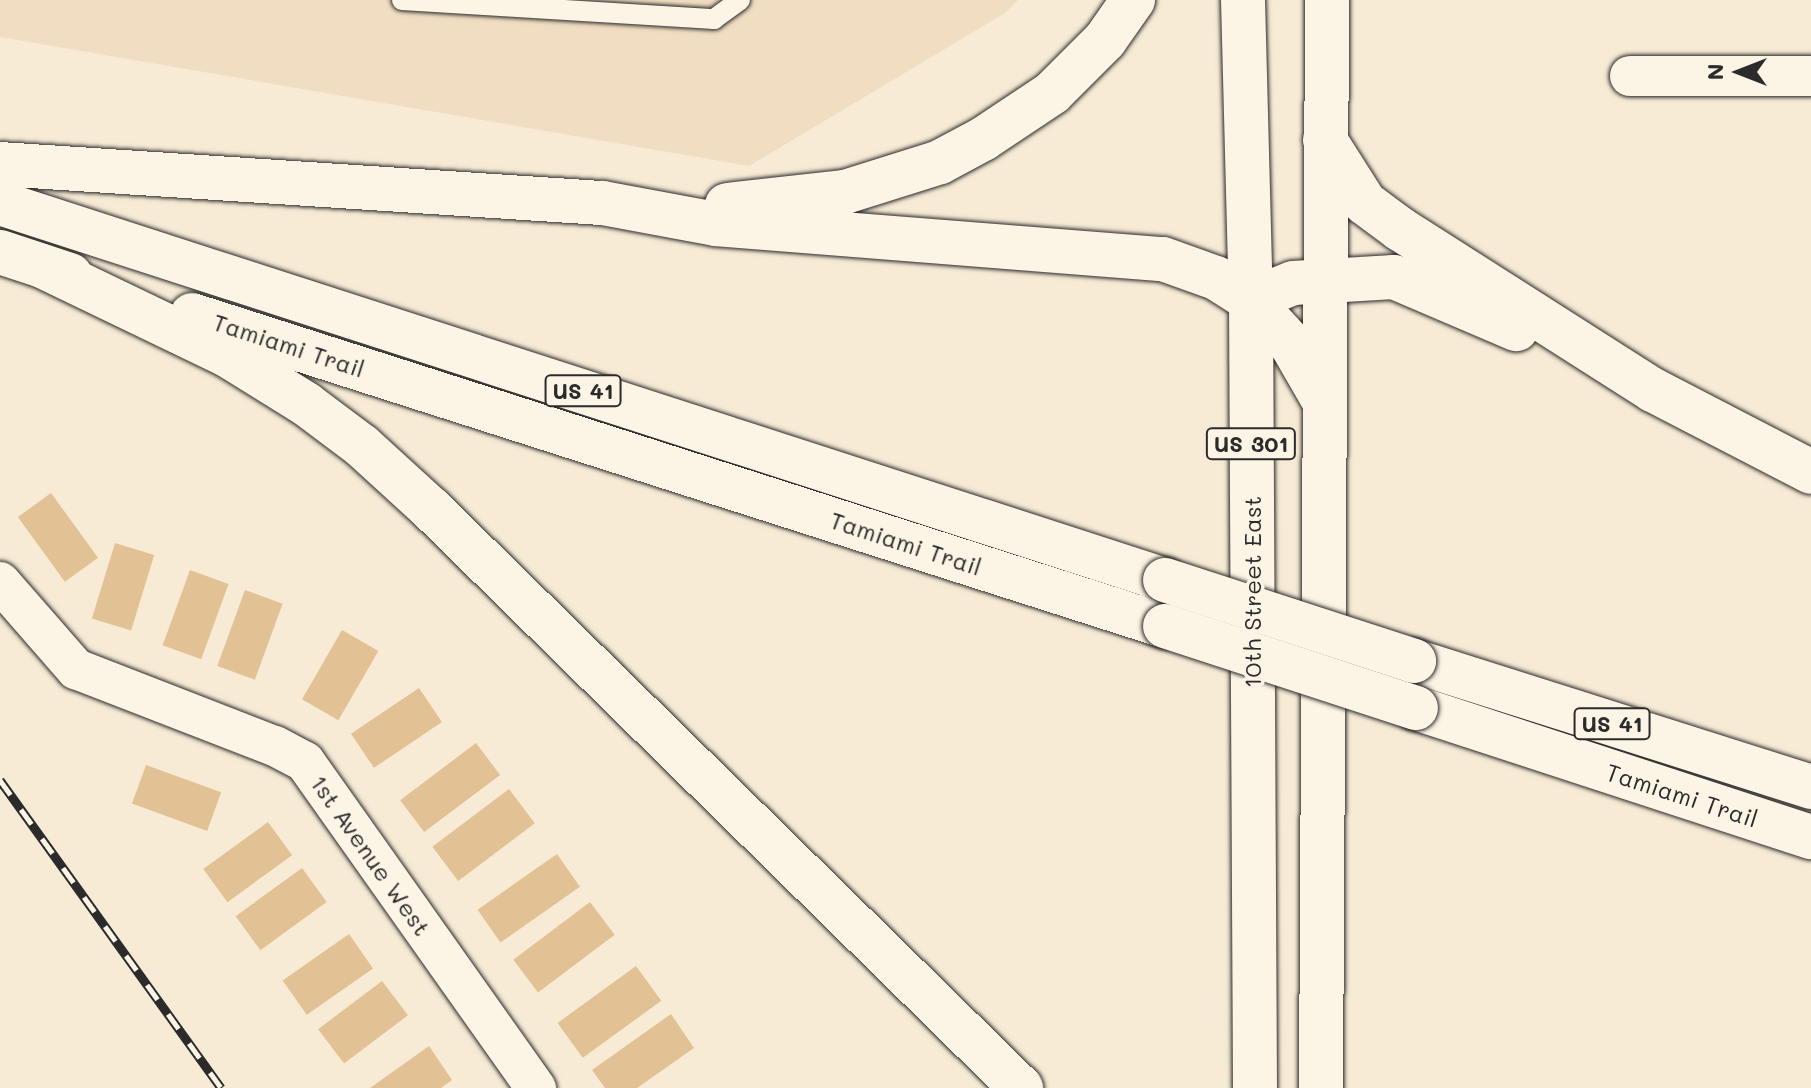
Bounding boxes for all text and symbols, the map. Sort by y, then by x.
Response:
north arrow [1699,32,1779,112]
text: N [1700,64,1729,80]
street label: Tamiami Trail [210,307,368,383]
road number: US 41 [543,373,623,409]
road number: US 301 [1205,426,1297,462]
street label: 10th Street East [1238,496,1266,688]
street label: Tamiami Trail [827,505,985,581]
road number: US 41 [1572,706,1652,742]
street label: Tamiami Trail [1603,757,1761,833]
street label: 1st Avenue West [305,769,437,941]

